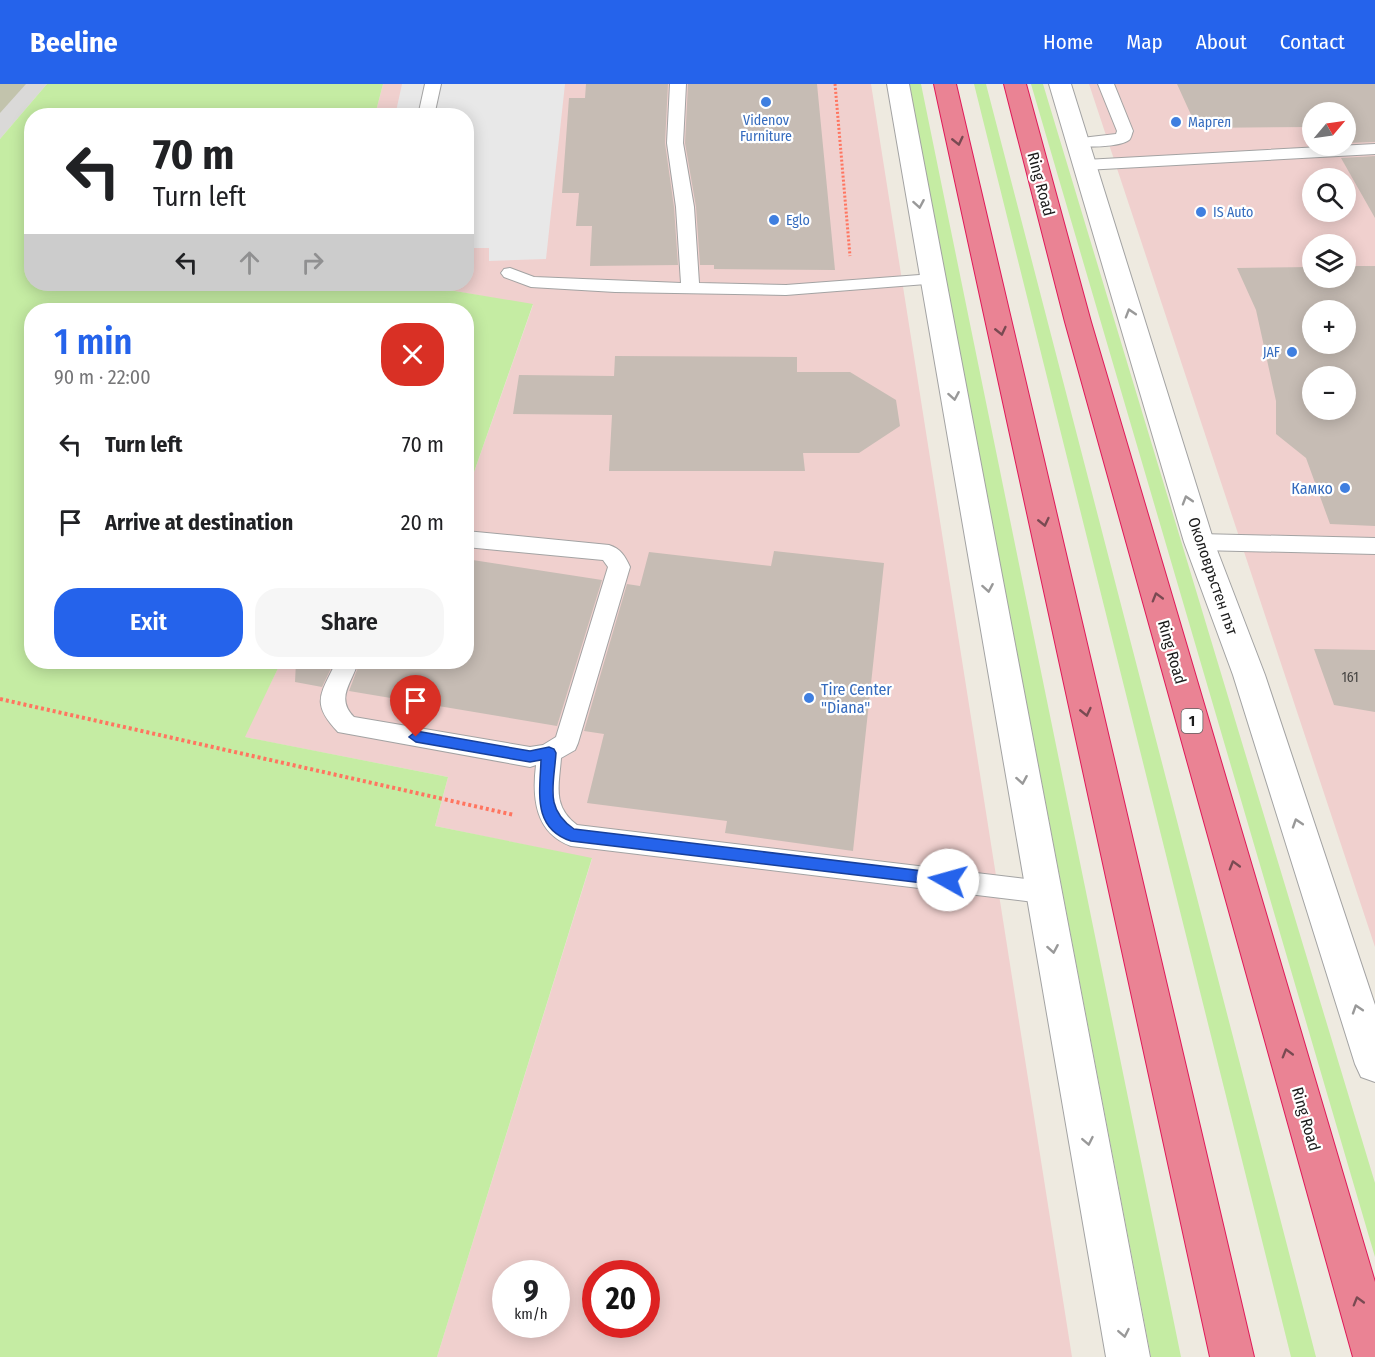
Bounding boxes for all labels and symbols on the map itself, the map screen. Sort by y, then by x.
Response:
marker: Videnov Furniture [759,95,773,109]
north arrow [1302,102,1356,156]
place label: Videnov Furniture [740,112,792,145]
place label: Маргел [1188,114,1231,131]
marker: Маргел [1169,115,1183,129]
one-way arrow [950,136,963,146]
street label: Ring Road [1023,150,1059,218]
one-way arrow [913,199,925,208]
place label: IS Auto [1213,204,1253,221]
marker: IS Auto [1194,205,1208,219]
place label: Eglo [786,212,810,229]
marker: Eglo [767,213,781,227]
one-way arrow [1125,308,1137,319]
one-way arrow [993,326,1006,336]
place label: JAF [1263,344,1280,361]
marker: JAF [1285,345,1299,359]
one-way arrow [947,391,959,400]
place label: Камко [1291,479,1333,498]
marker: Камко [1338,481,1352,495]
one-way arrow [1182,495,1194,506]
street label: Околовръстен път [1184,515,1242,638]
one-way arrow [1036,516,1049,526]
one-way arrow [981,582,994,592]
one-way arrow [1152,592,1164,603]
street label: Ring Road [1154,618,1190,686]
house number: 161 [1341,669,1359,686]
pin [390,675,441,737]
place label: Tire Center "Diana" [821,680,892,717]
marker: Tire Center "Diana" [802,691,816,705]
one-way arrow [1079,706,1092,716]
road number: 1 [1182,709,1202,733]
one-way arrow [1015,774,1028,784]
one-way arrow [1292,818,1305,829]
position arrow [916,848,980,912]
one-way arrow [1228,860,1241,870]
one-way arrow [1046,944,1058,954]
one-way arrow [1352,1004,1364,1015]
one-way arrow [1282,1048,1294,1059]
street label: Ring Road [1288,1085,1324,1153]
one-way arrow [1081,1136,1094,1146]
speed limit sign: 20 [582,1260,660,1338]
one-way arrow [1353,1296,1366,1306]
one-way arrow [1117,1327,1130,1337]

